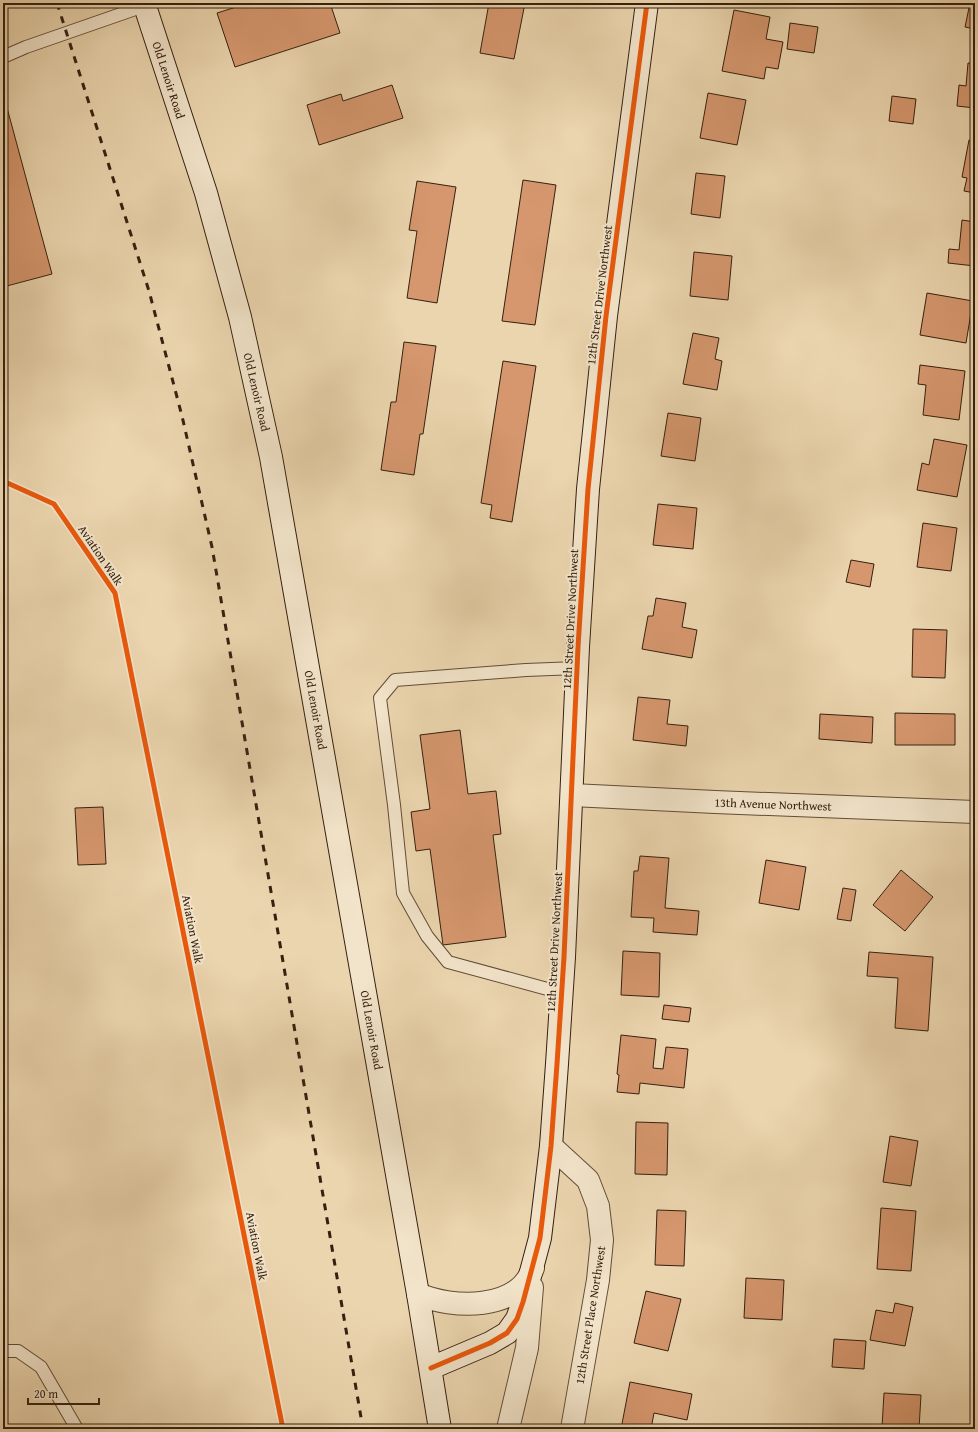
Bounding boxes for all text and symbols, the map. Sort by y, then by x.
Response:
street label: Old Lenoir Road [149,39,190,121]
street label: 12th Street Drive Northwest [582,223,616,366]
street label: Old Lenoir Road [240,351,274,434]
street label: Aviation Walk [74,521,128,589]
street label: 12th Street Drive Northwest [558,548,582,690]
street label: Old Lenoir Road [301,669,331,752]
street label: 13th Avenue Northwest [714,793,833,815]
street label: 12th Street Drive Northwest [542,871,566,1013]
street label: Aviation Walk [178,893,208,966]
street label: Old Lenoir Road [357,989,387,1072]
street label: Aviation Walk [242,1210,272,1283]
street label: 12th Street Place Northwest [571,1244,609,1385]
scale bar [28,1380,99,1406]
text: 20 m [34,1385,58,1402]

